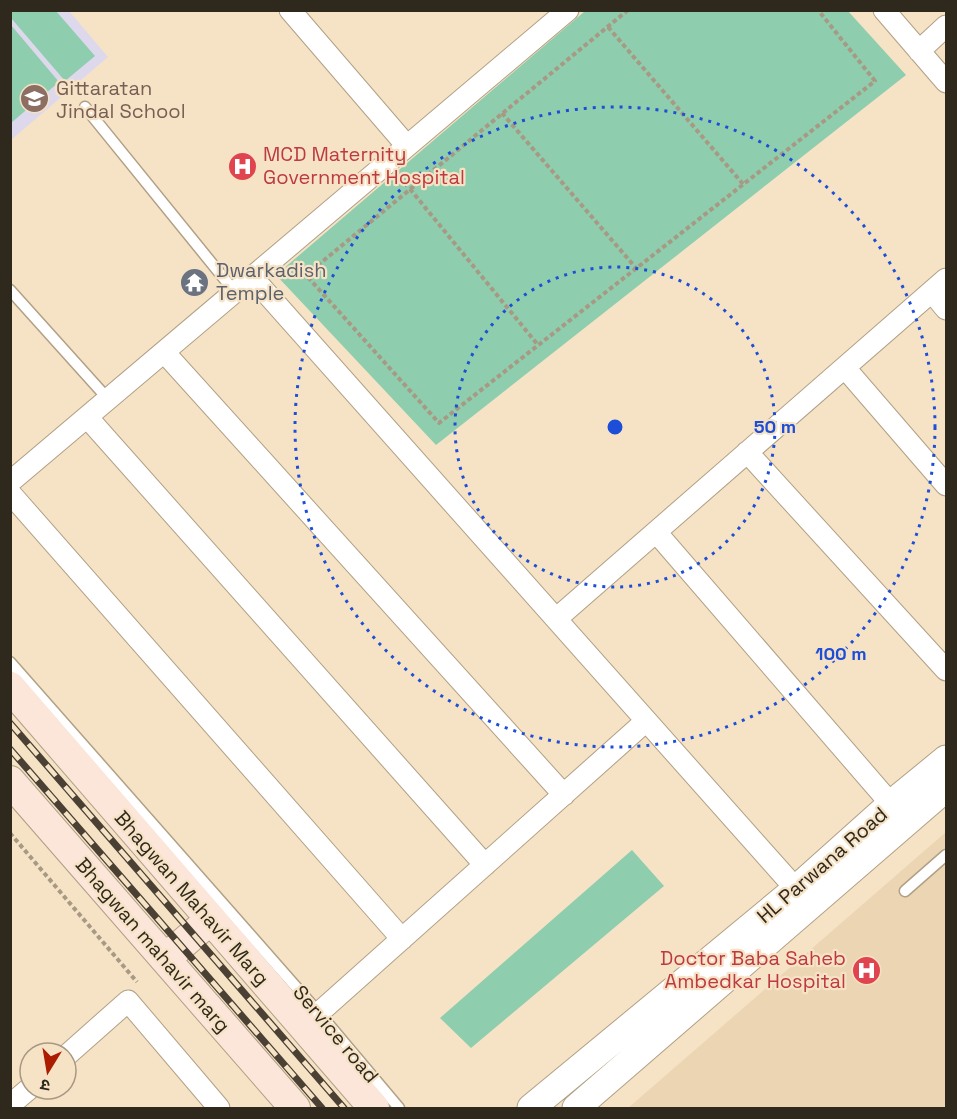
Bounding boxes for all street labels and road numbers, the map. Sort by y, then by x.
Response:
street label: HL Parwana Road [751,801,893,929]
street label: Bhagwan Mahavir Marg [109,805,275,991]
street label: Bhagwan mahavir marg [70,852,236,1038]
street label: Service road [287,980,385,1088]

